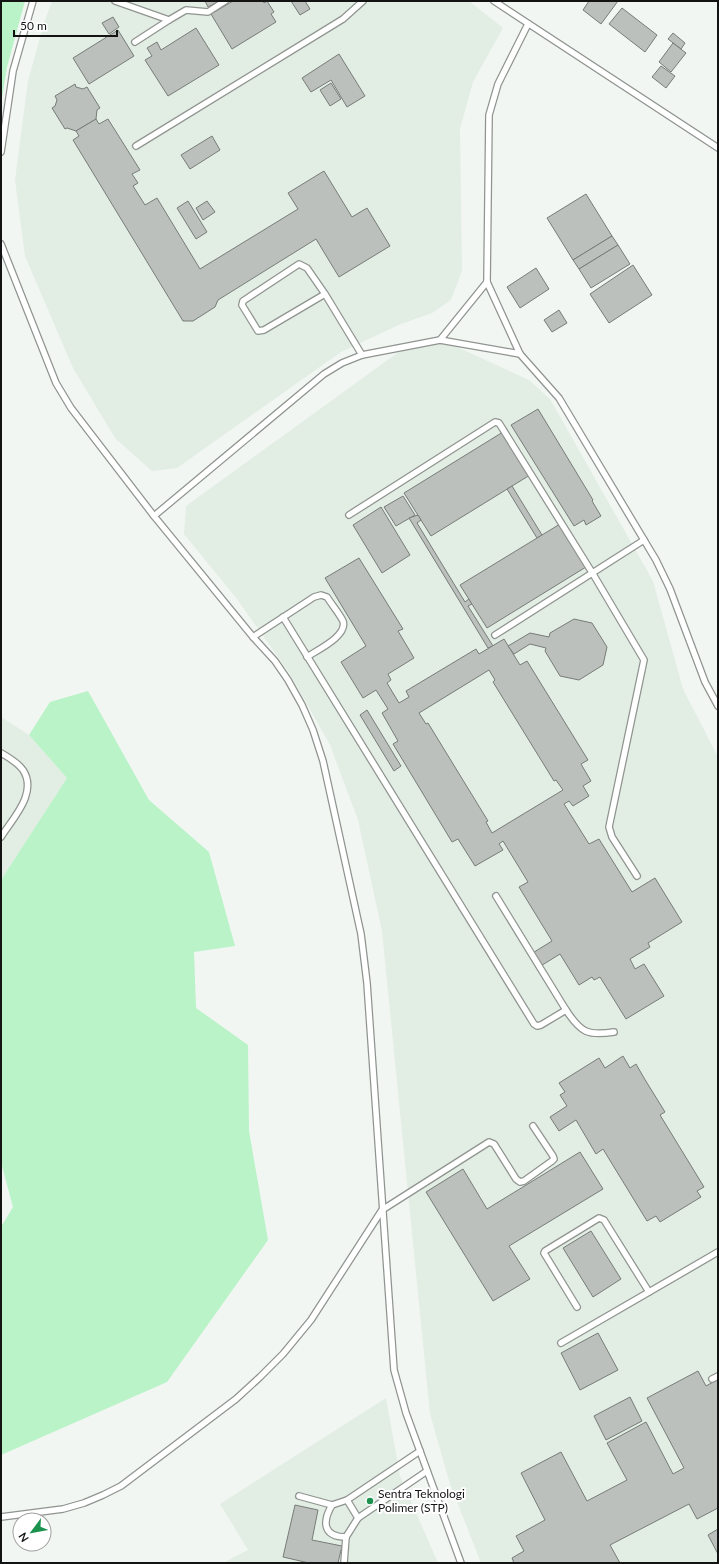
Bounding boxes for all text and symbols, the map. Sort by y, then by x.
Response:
scale bar [14,12,117,38]
text: 50 m [20,18,47,33]
place label: Sentra Teknologi Polimer (STP) [378,1486,465,1515]
marker: Sentra Teknologi Polimer (STP) [365,1496,375,1506]
north arrow [12,1512,52,1552]
text: N [15,1531,31,1545]

